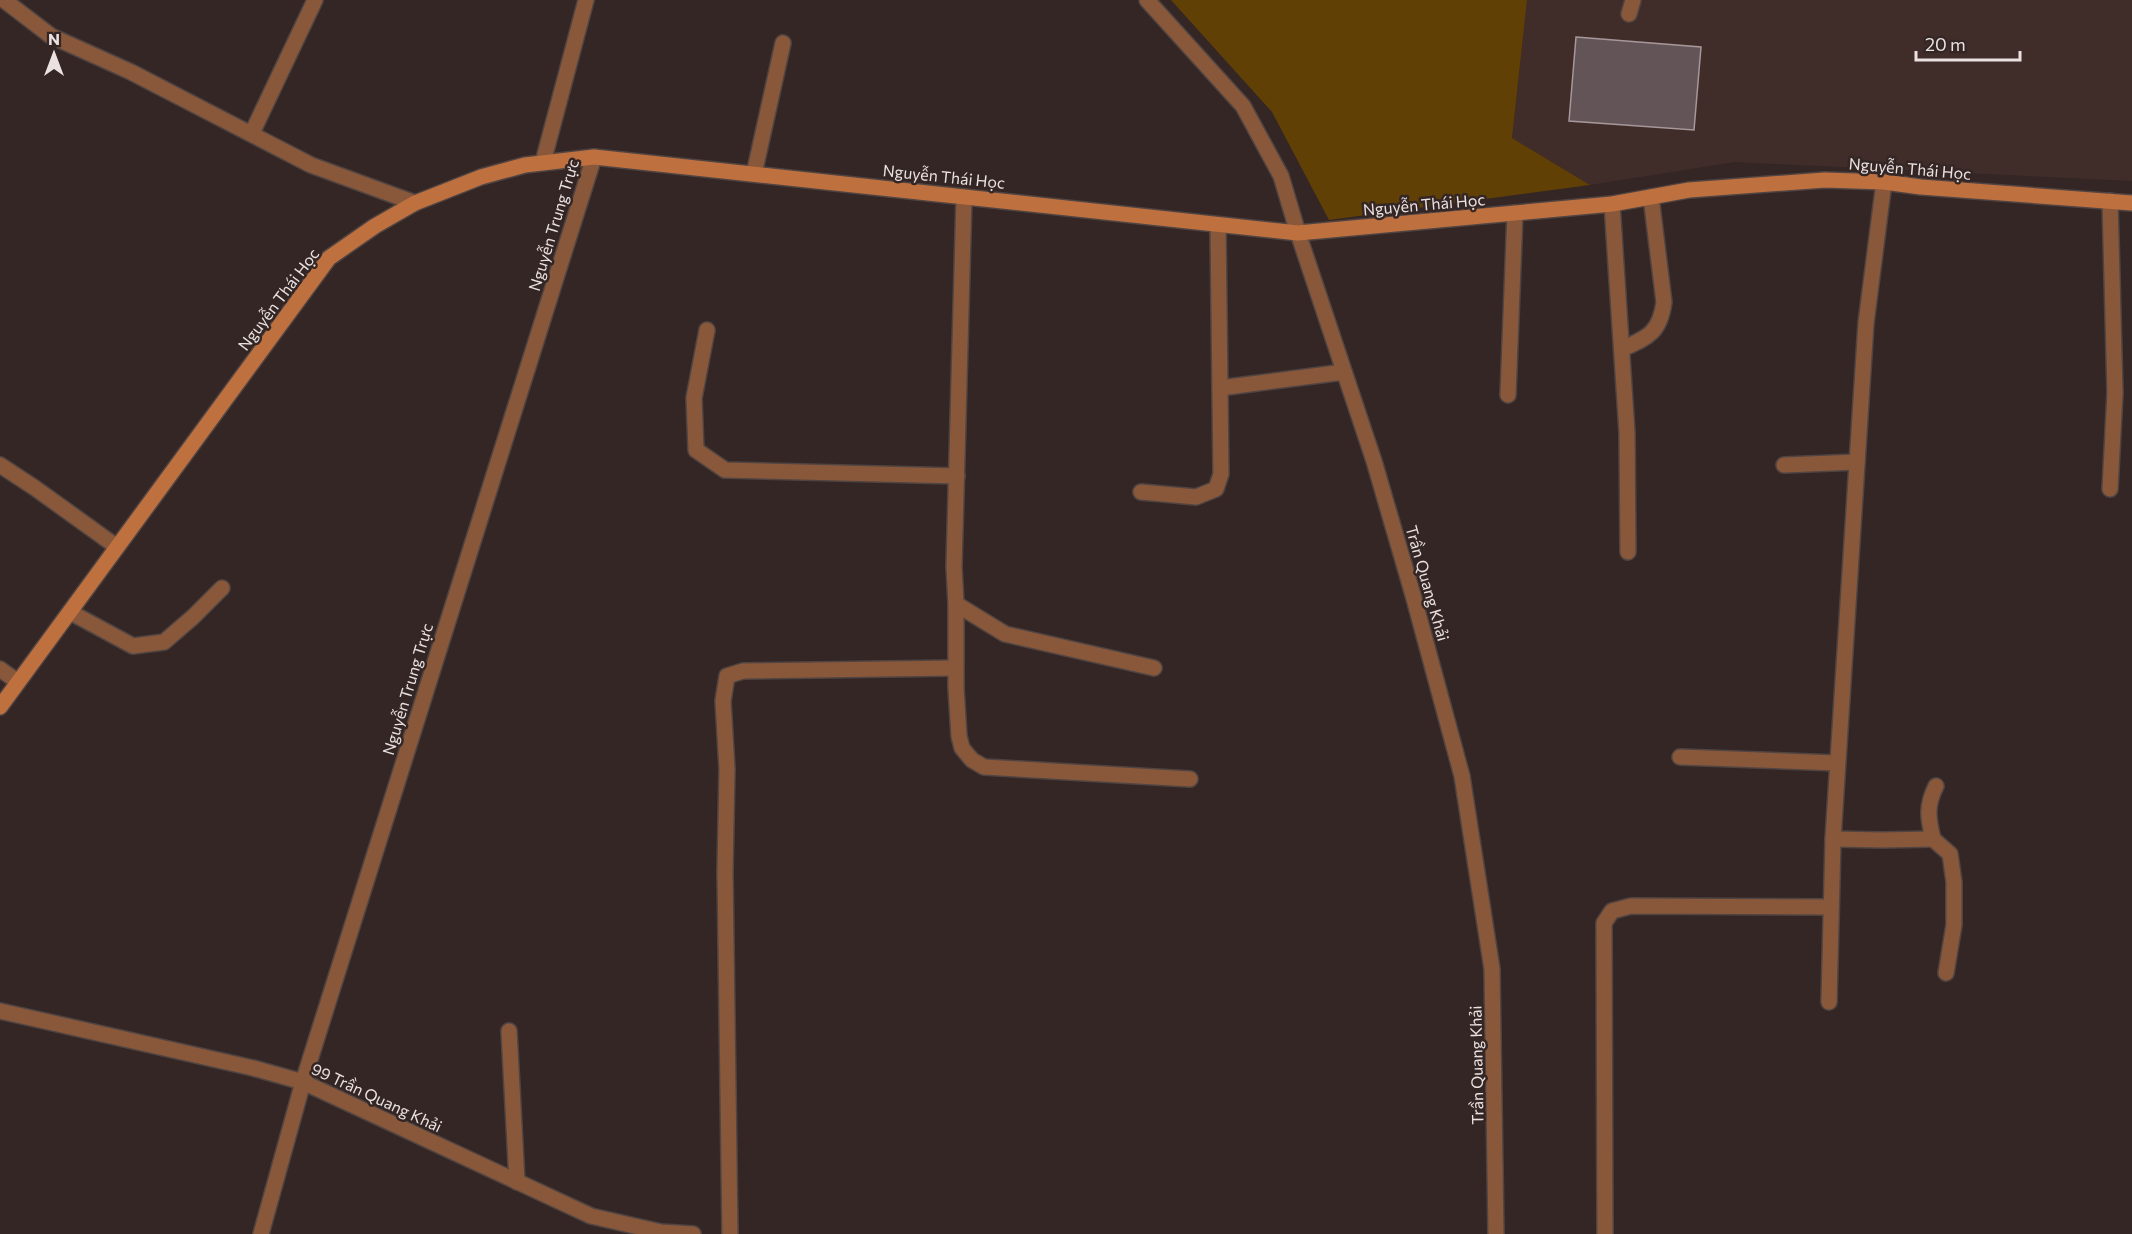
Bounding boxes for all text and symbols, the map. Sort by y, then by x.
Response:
north arrow [24,24,84,84]
scale bar [1916,24,2020,62]
text: N [48,29,60,48]
text: 20 m [1925,33,1966,55]
street label: Nguyễn Thái Học [1848,153,1972,183]
street label: Nguyễn Trung Trực [524,157,582,293]
street label: Nguyễn Thái Học [882,160,1006,192]
street label: Nguyễn Thái Học [1362,189,1486,219]
street label: Nguyễn Thái Học [233,244,323,354]
street label: Trần Quang Khải [1402,523,1454,643]
street label: Nguyễn Trung Trực [378,621,436,757]
street label: Trần Quang Khải [1465,1005,1487,1125]
street label: 99 Trần Quang Khải [309,1058,445,1136]

